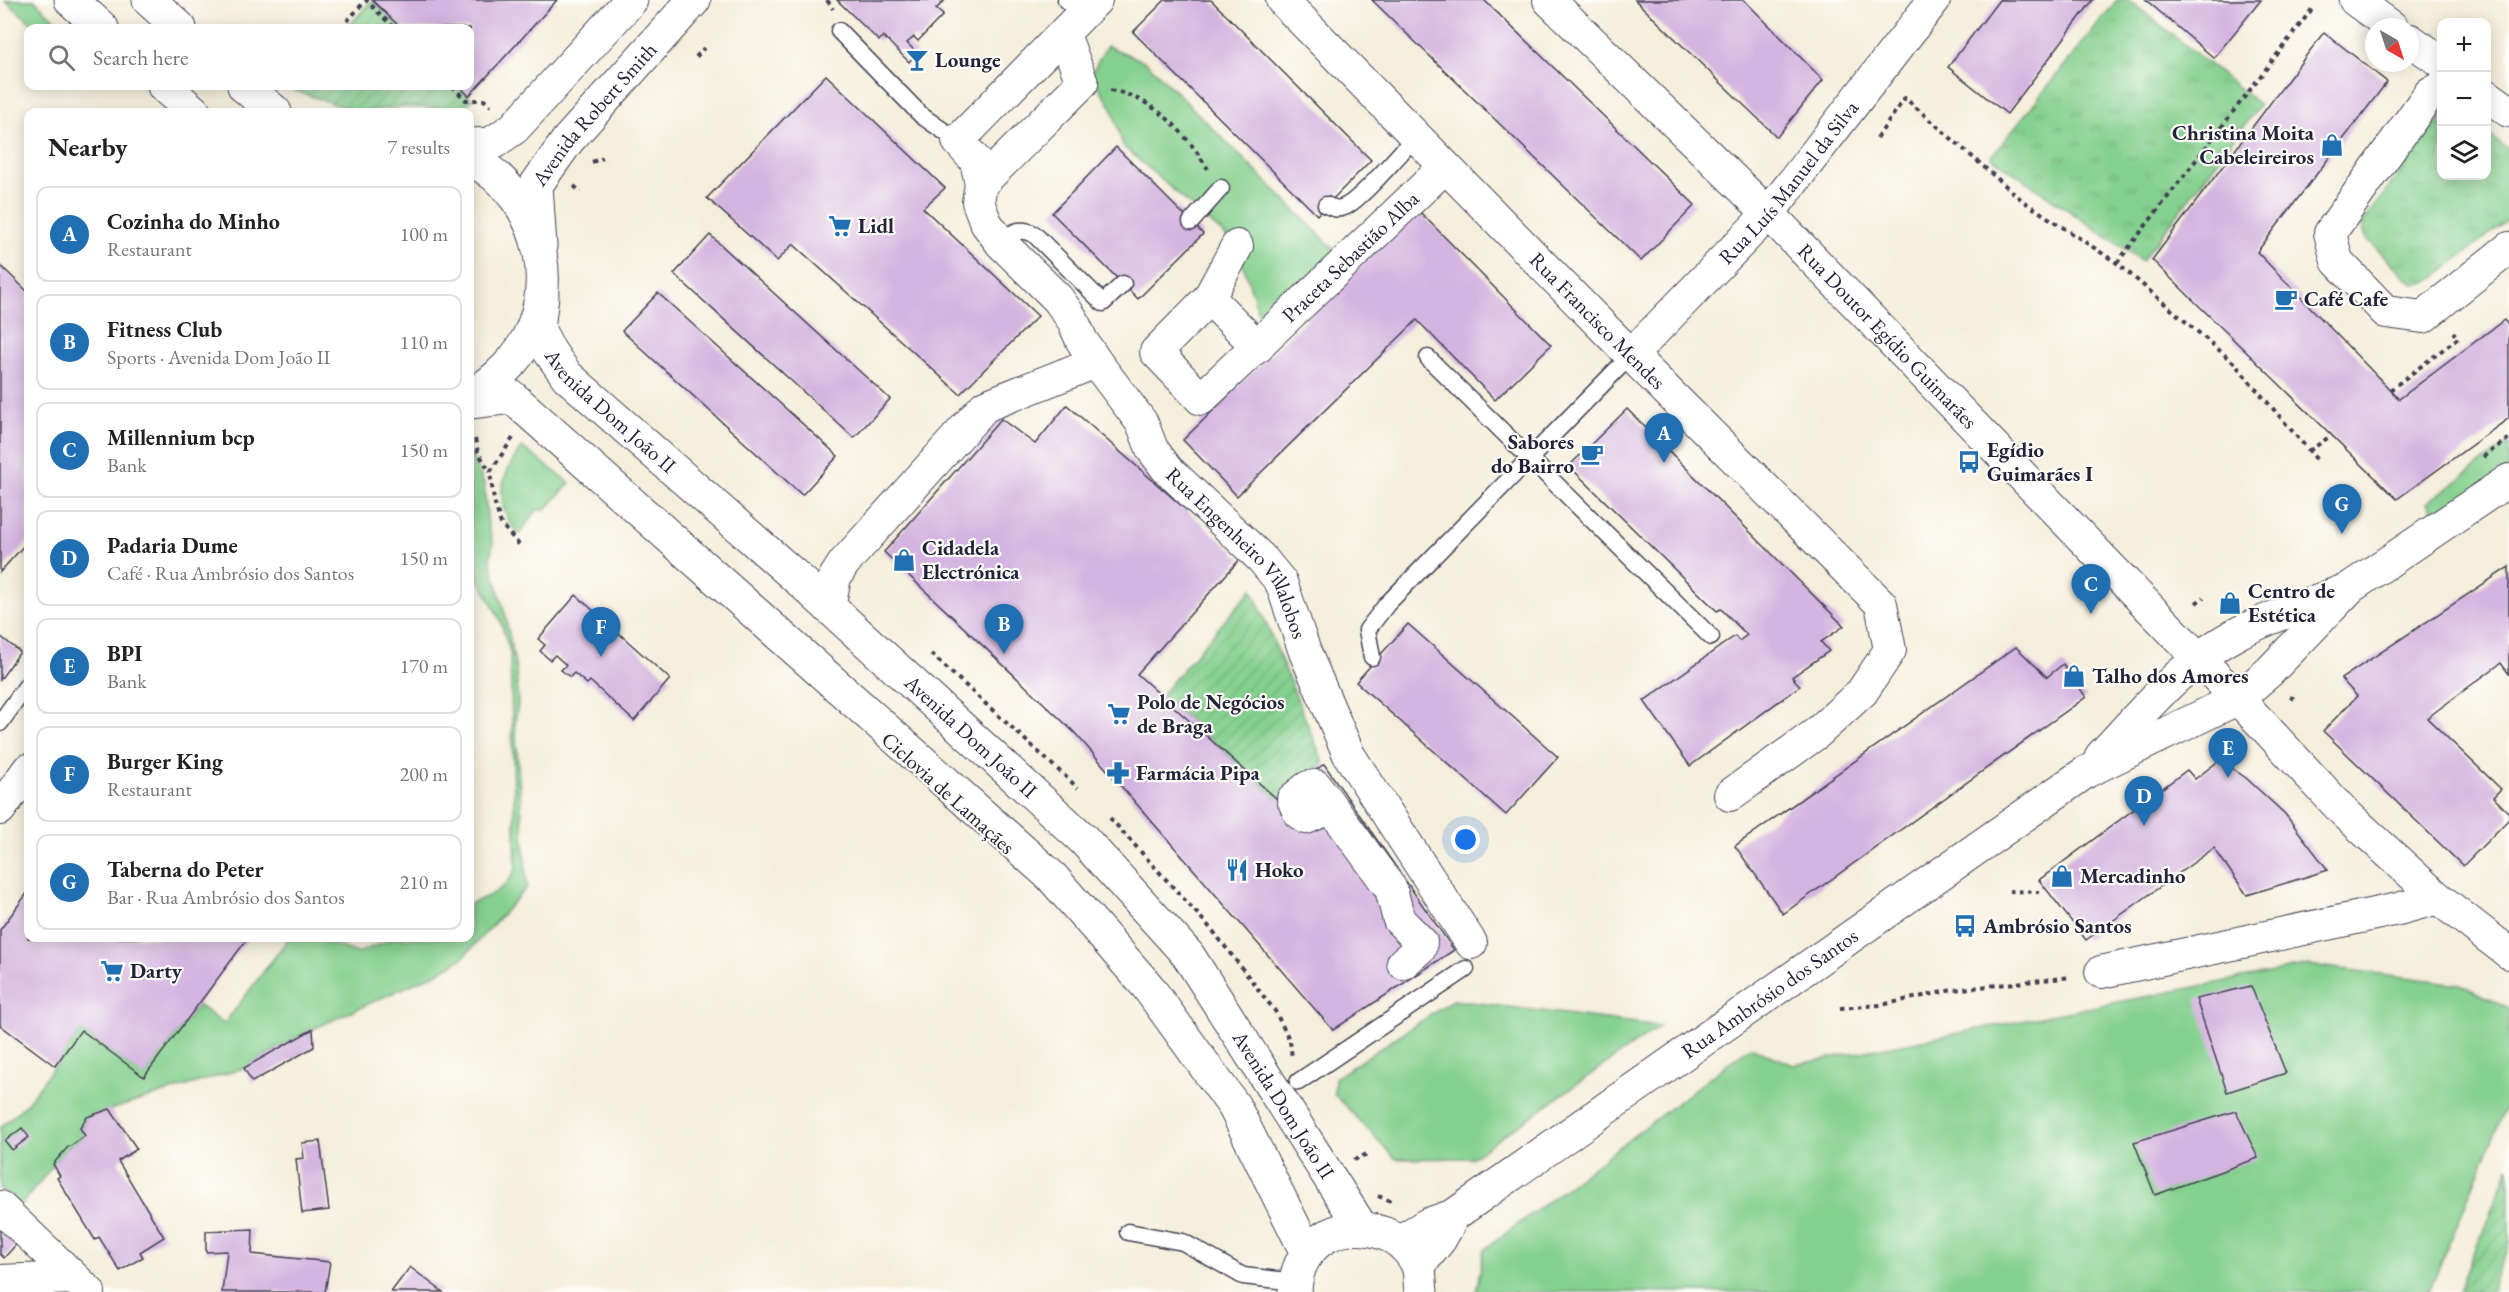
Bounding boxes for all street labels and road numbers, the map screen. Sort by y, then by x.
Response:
street label: Avenida Robert Smith [525,36,663,192]
street label: Rua Luís Manuel da Silva [1713,94,1864,270]
street label: Praceta Sebastião Alba [1276,185,1425,328]
street label: Rua Doutor Egídio Guimarães [1792,237,1983,434]
street label: Rua Francisco Mendes [1524,246,1672,395]
street label: Avenida Dom João II [539,343,682,479]
street label: Rua Engenheiro Villalobos [1160,461,1314,642]
street label: Avenida Dom João II [898,668,1043,804]
street label: Ciclovia de Lamaçães [876,726,1021,860]
street label: Rua Ambrósio dos Santos [1676,922,1863,1064]
street label: Avenida Dom João II [1226,1025,1341,1184]

